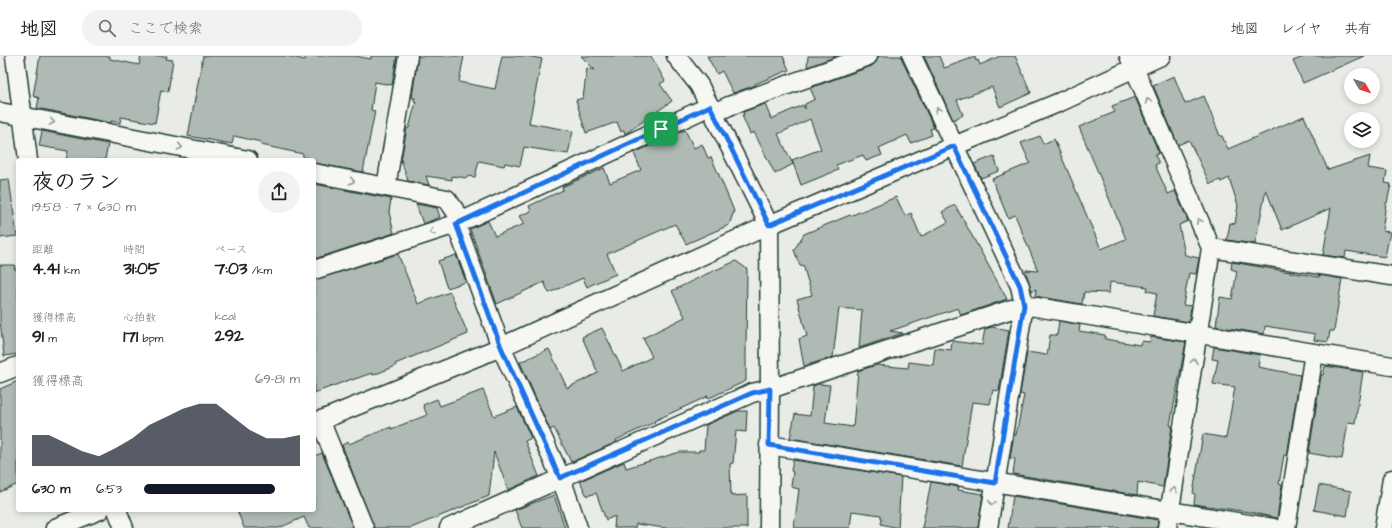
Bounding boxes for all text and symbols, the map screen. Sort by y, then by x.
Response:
search box [82,10,362,46]
text: 地図 [20,16,58,43]
icon: search [96,17,118,39]
text: ここで検索 [128,18,203,39]
text: 地図 [1231,19,1259,39]
text: レイヤ [1281,19,1322,39]
text: 共有 [1344,19,1372,39]
north arrow [1344,68,1380,104]
map controls [1344,68,1380,148]
one-way arrow [1145,98,1153,106]
one-way arrow [935,107,943,115]
pin [644,112,678,146]
button: layers [1344,112,1380,148]
one-way arrow [49,117,55,125]
icon: arrive [650,118,672,140]
one-way arrow [176,142,183,150]
text: 夜のラン [32,167,120,198]
button: share [258,171,300,213]
one-way arrow [349,176,355,184]
text: 19:58 · 7 × 630 m [32,198,136,216]
one-way arrow [1196,217,1204,225]
one-way arrow [429,227,436,236]
text: 距離 [32,242,54,257]
text: 時間 [123,242,145,257]
text: ペース [215,242,247,257]
text: 4.41 [32,257,60,281]
text: 31:05 [123,257,160,281]
text: 7:03 [215,257,247,281]
text: km [60,263,79,278]
text: /km [247,263,272,278]
text: kcal [215,309,236,324]
text: 獲得標高 [32,310,76,325]
text: 心拍数 [123,310,156,325]
text: 292 [215,324,244,348]
text: 91 [32,325,44,349]
text: 171 [123,325,138,349]
text: m [44,331,57,346]
text: bpm [138,331,163,346]
one-way arrow [1189,358,1197,364]
text: 69–81 m [255,370,300,388]
text: 獲得標高 [32,372,84,390]
text: 630 m [32,480,70,498]
text: 6:53 [96,480,122,498]
one-way arrow [1169,486,1178,493]
one-way arrow [988,500,997,506]

